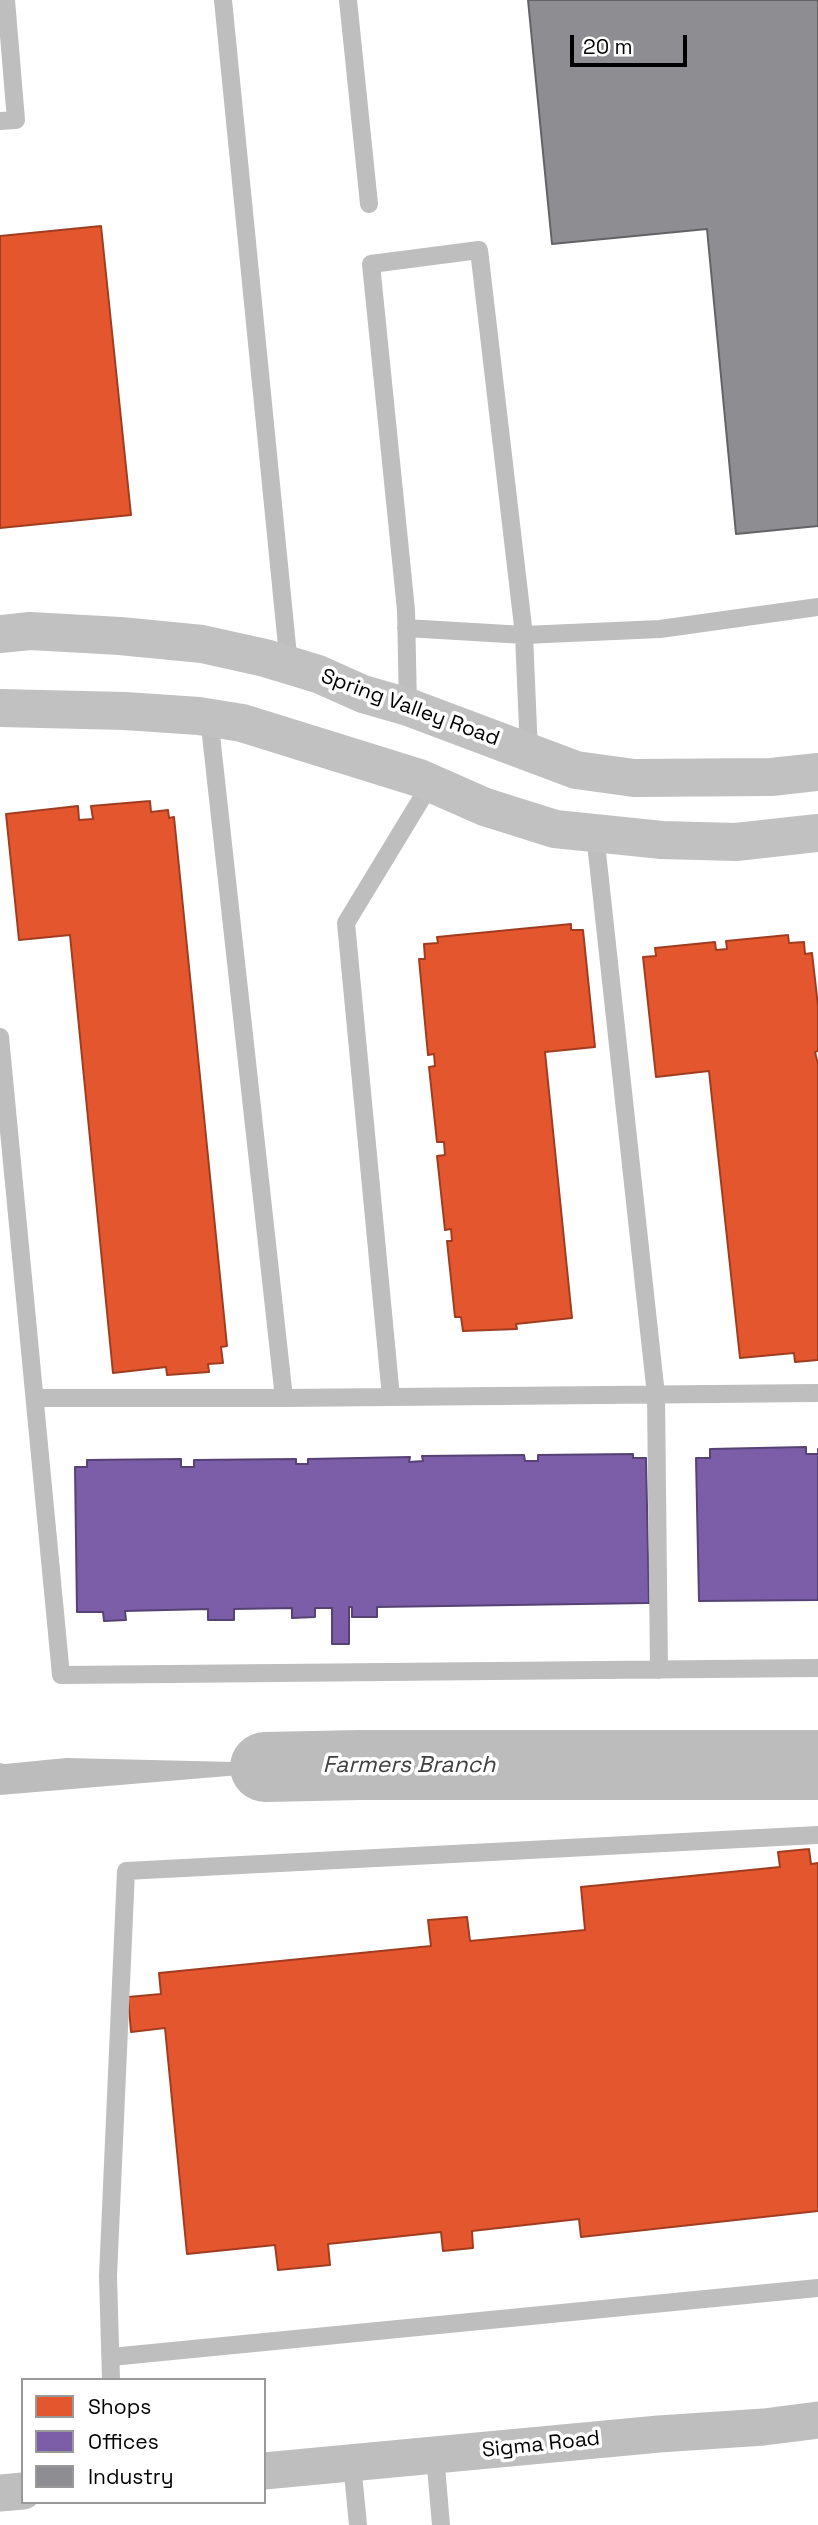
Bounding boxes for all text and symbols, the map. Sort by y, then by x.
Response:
scale bar [573,21,690,65]
text: 20 m [583,33,633,60]
street label: Spring Valley Road [317,664,503,752]
water label: Farmers Branch [323,1752,495,1780]
legend [21,2378,266,2504]
text: Shops [88,2393,151,2420]
street label: Sigma Road [481,2426,601,2464]
text: Offices [88,2428,159,2455]
text: Industry [88,2463,174,2490]

